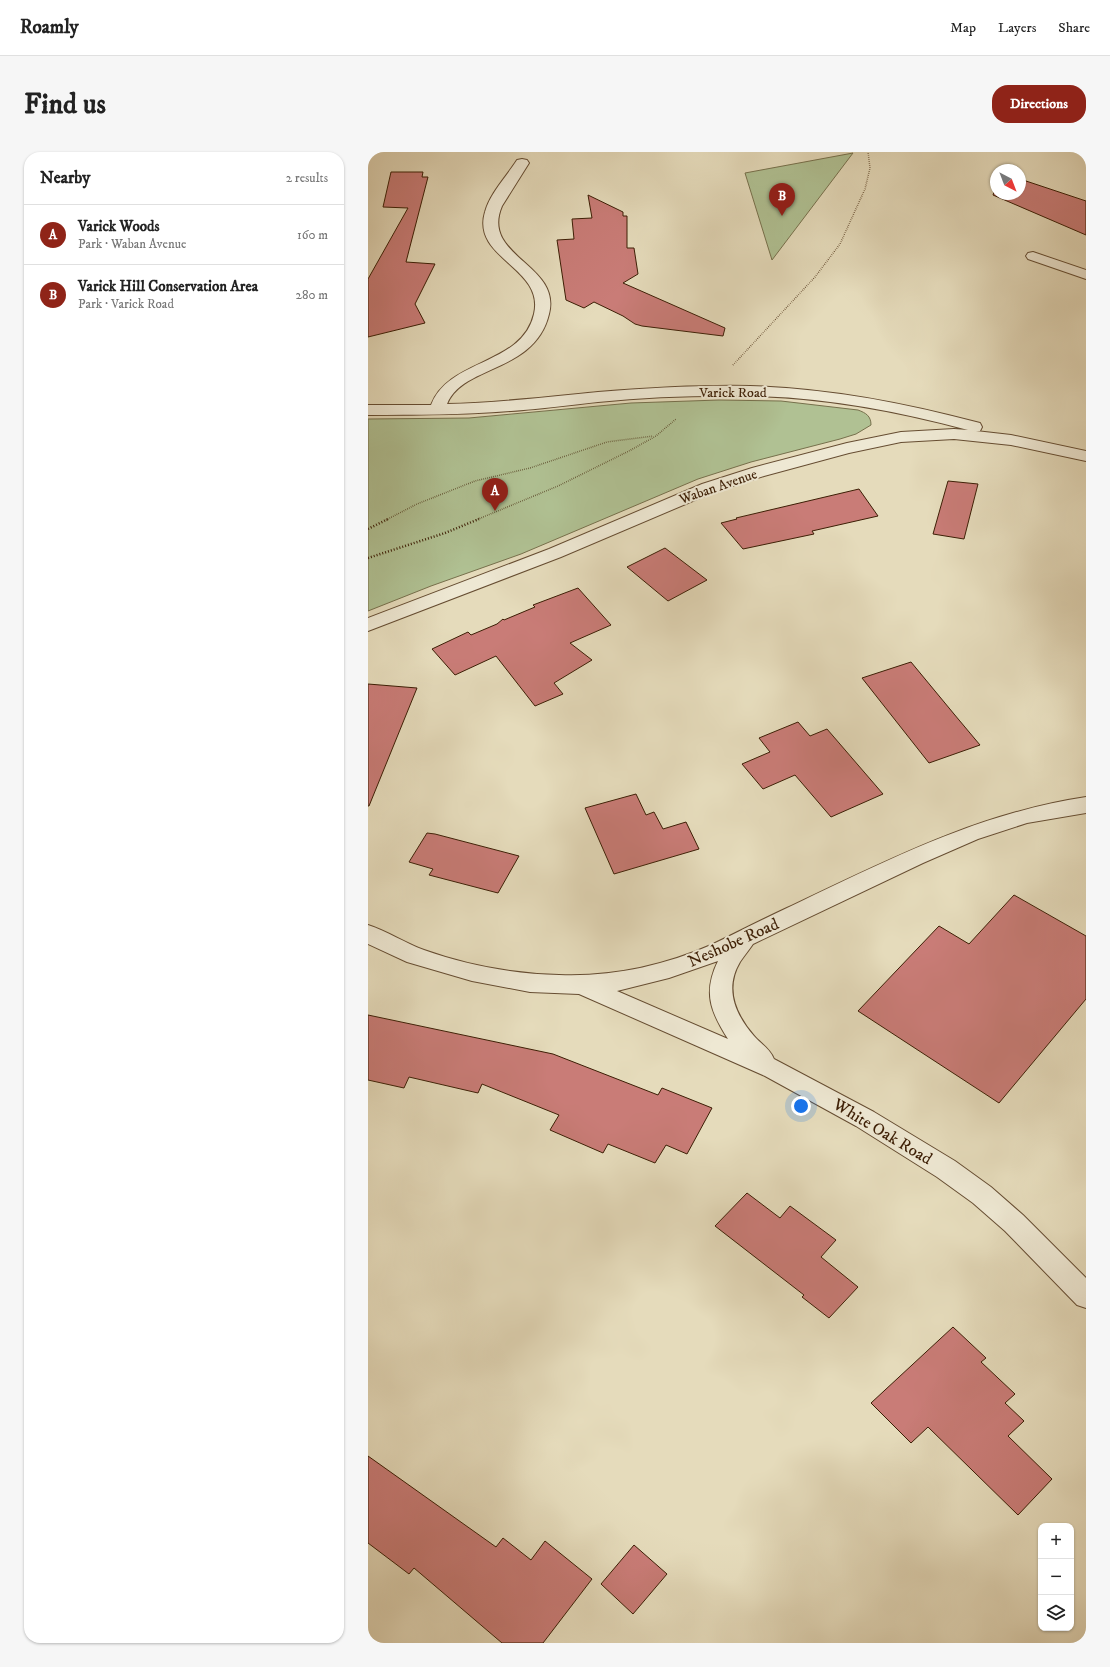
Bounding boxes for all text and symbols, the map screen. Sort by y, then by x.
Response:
text: Roamly [20,16,79,39]
text: Map [950,19,976,37]
text: Layers [998,19,1036,37]
text: Share [1058,19,1090,37]
button: Directions [992,85,1086,123]
text: Find us [24,87,106,122]
north arrow [990,164,1026,200]
text: Nearby [40,167,90,189]
text: 2 results [286,170,328,186]
pin: B [769,183,795,216]
text: Varick Woods [78,217,160,236]
text: A [49,227,57,243]
text: 160 m [297,227,328,243]
text: Park · Waban Avenue [78,236,186,252]
text: Varick Hill Conservation Area [78,277,258,296]
text: B [49,287,57,303]
text: 280 m [296,287,328,303]
text: Park · Varick Road [78,296,174,312]
street label: Varick Road [698,384,767,402]
street label: Waban Avenue [676,465,760,509]
pin: A [482,478,508,511]
street label: Neshobe Road [684,913,783,973]
street label: White Oak Road [828,1093,937,1170]
your location [791,1096,811,1116]
map controls [1038,1523,1074,1631]
button: + [1038,1523,1074,1559]
button: − [1038,1559,1074,1595]
button: layers [1038,1595,1074,1631]

